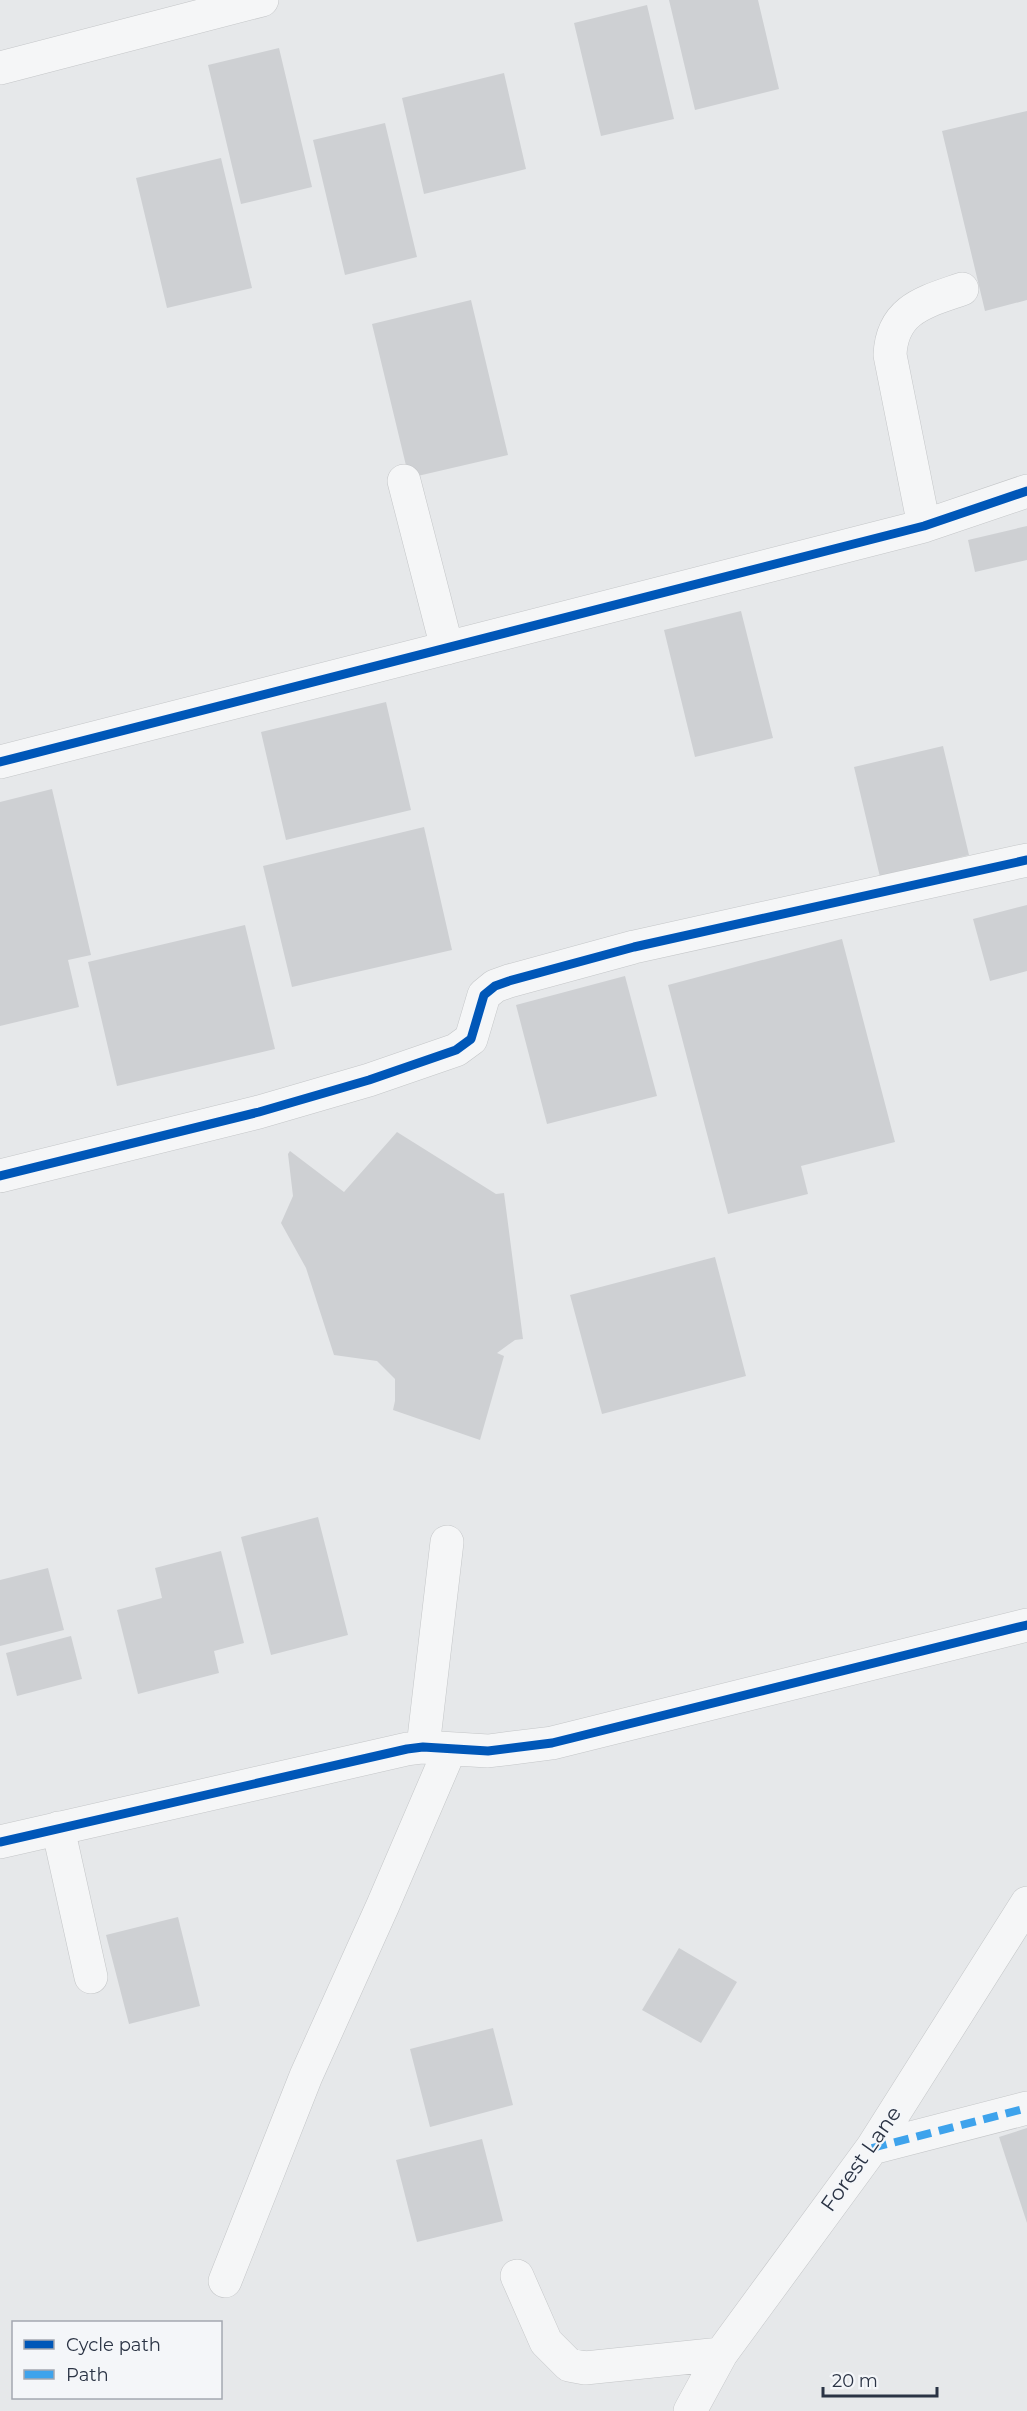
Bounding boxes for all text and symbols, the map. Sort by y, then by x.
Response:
street label: Forest Lane [815,2101,906,2216]
legend [12,2321,222,2399]
text: Cycle path [66,2334,161,2356]
scale bar [823,2360,937,2398]
text: Path [66,2364,109,2386]
text: 20 m [832,2370,878,2392]

